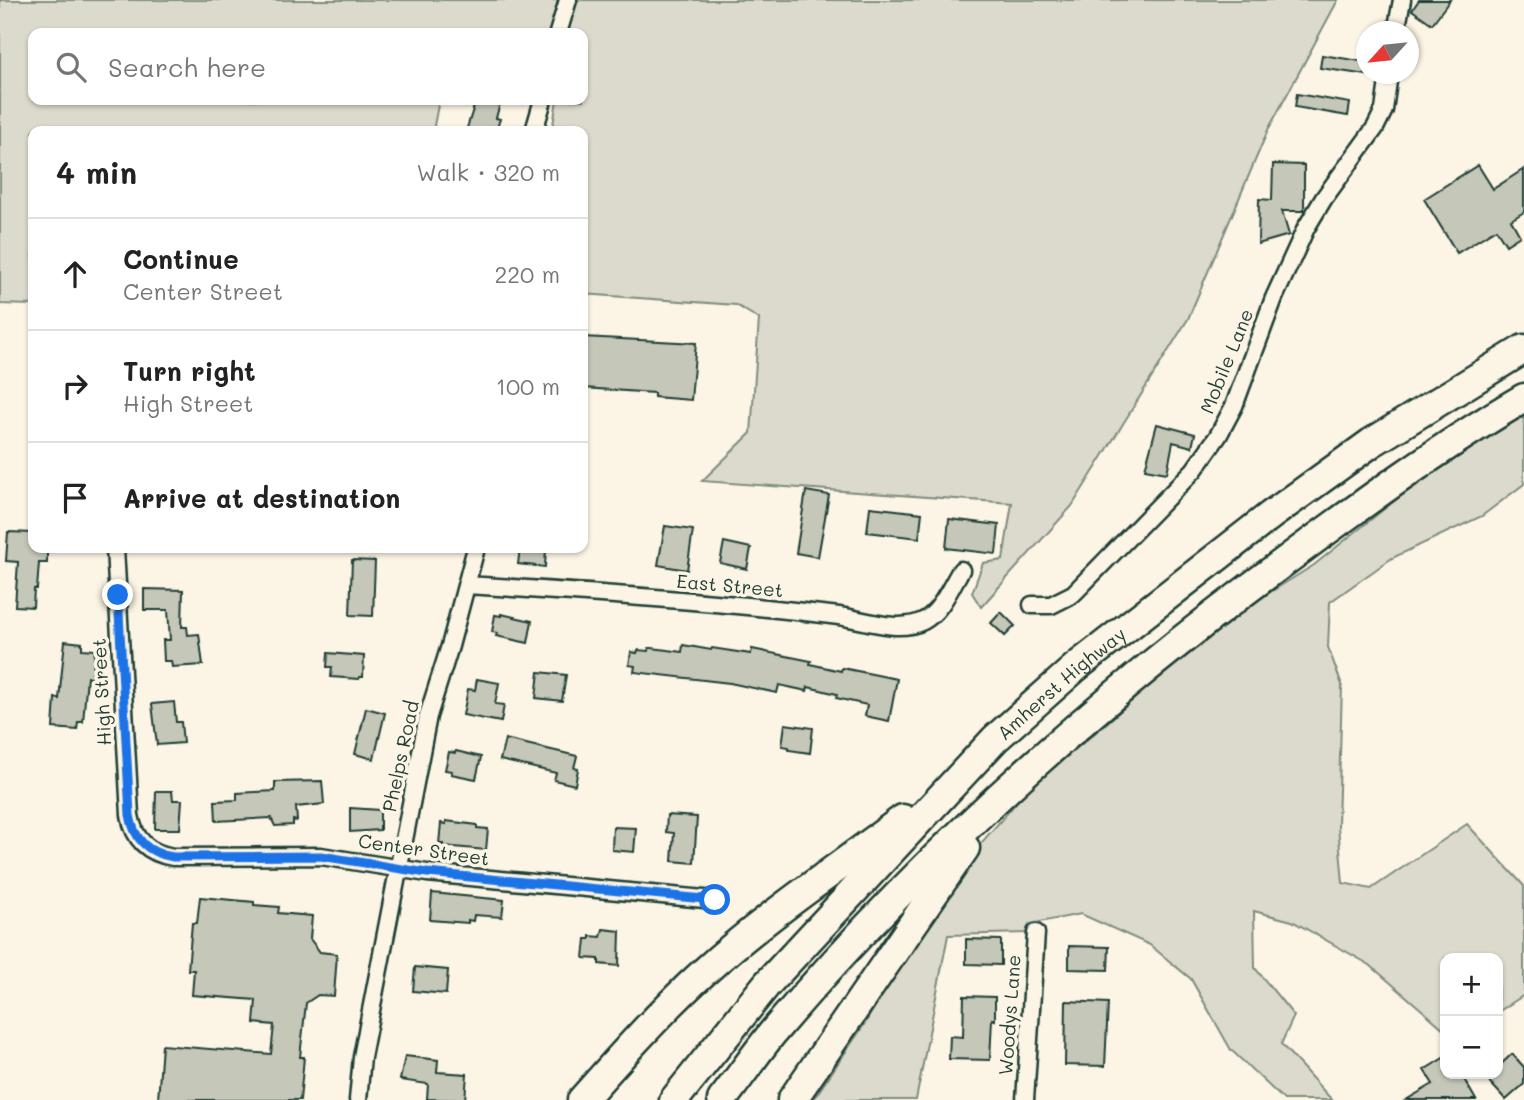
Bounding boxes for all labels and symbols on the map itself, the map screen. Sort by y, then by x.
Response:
north arrow [1356,21,1419,84]
street label: Mobile Lane [1194,305,1258,417]
street label: East Street [676,568,784,602]
route end [102,579,133,610]
street label: Amherst Highway [991,621,1130,744]
street label: High Street [86,638,116,746]
street label: Phelps Road [376,698,424,814]
street label: Center Street [357,827,491,871]
route start [699,884,730,915]
street label: Woodys Lane [992,954,1026,1076]

